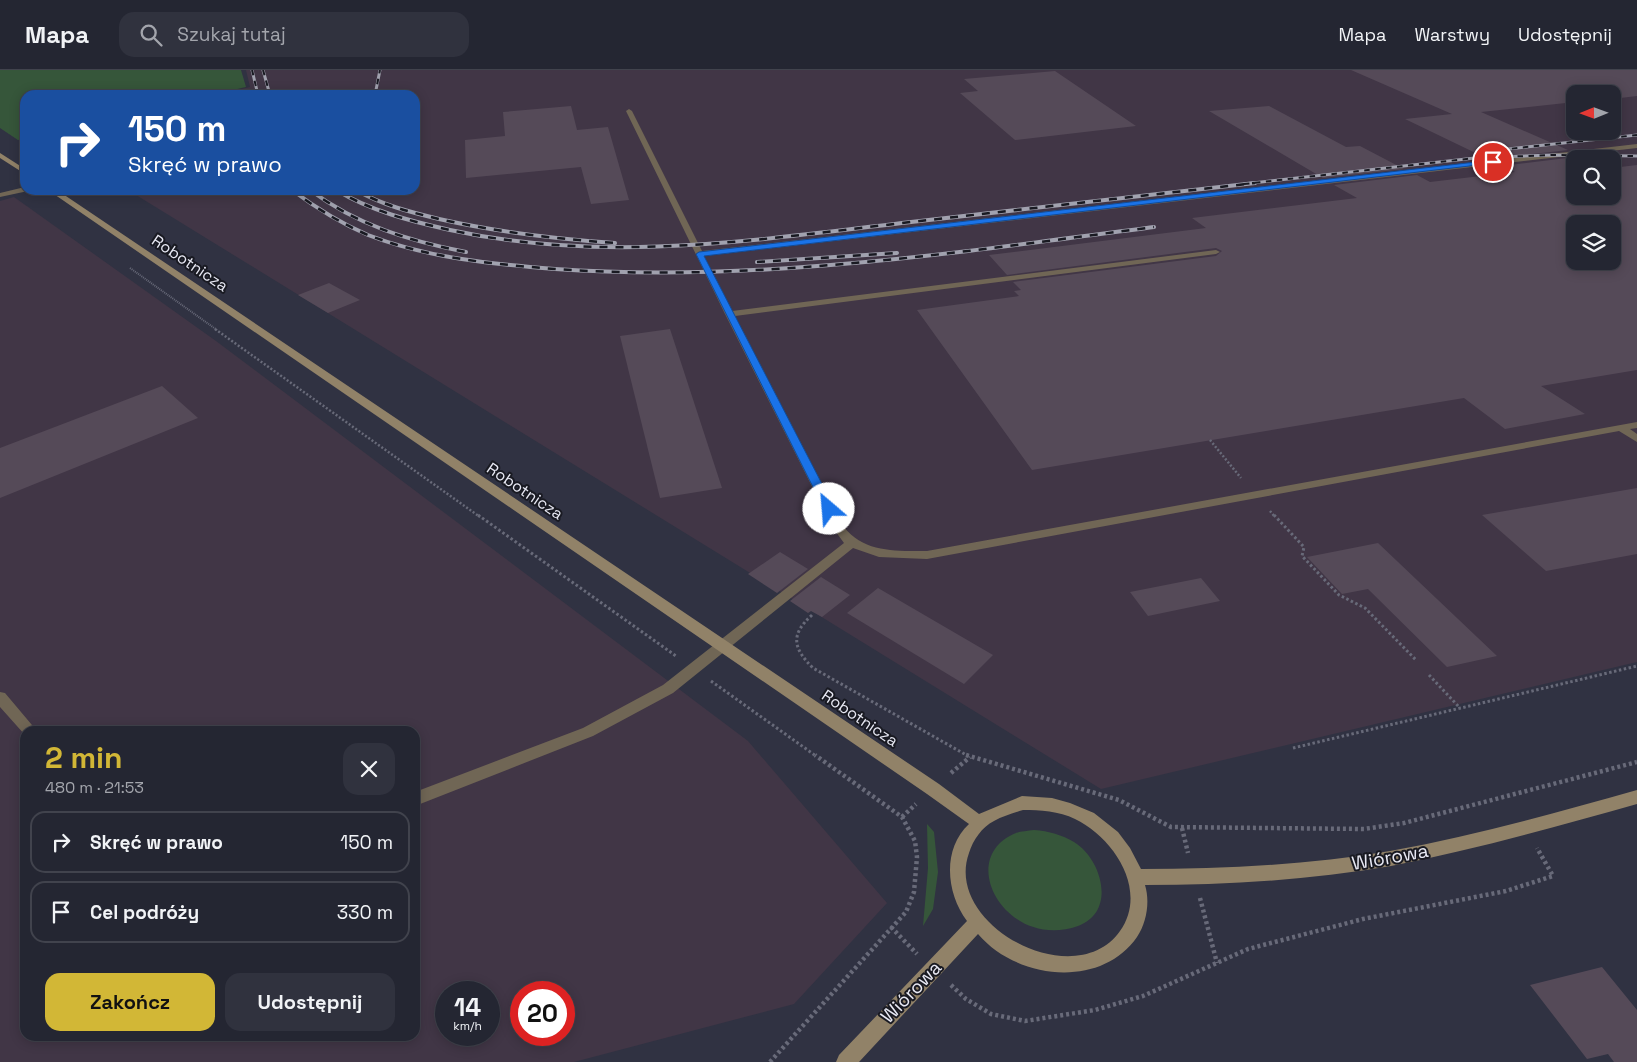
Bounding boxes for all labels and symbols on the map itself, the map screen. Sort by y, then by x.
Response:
north arrow [1566,85,1621,140]
pin [1472,141,1514,183]
street label: Robotnicza [148,230,232,296]
street label: Robotnicza [483,458,567,524]
position arrow [802,482,854,534]
street label: Robotnicza [818,685,902,751]
street label: Wiórowa [1350,838,1430,876]
street label: Wiórowa [875,955,947,1029]
speed limit sign: 20 [510,981,575,1046]

